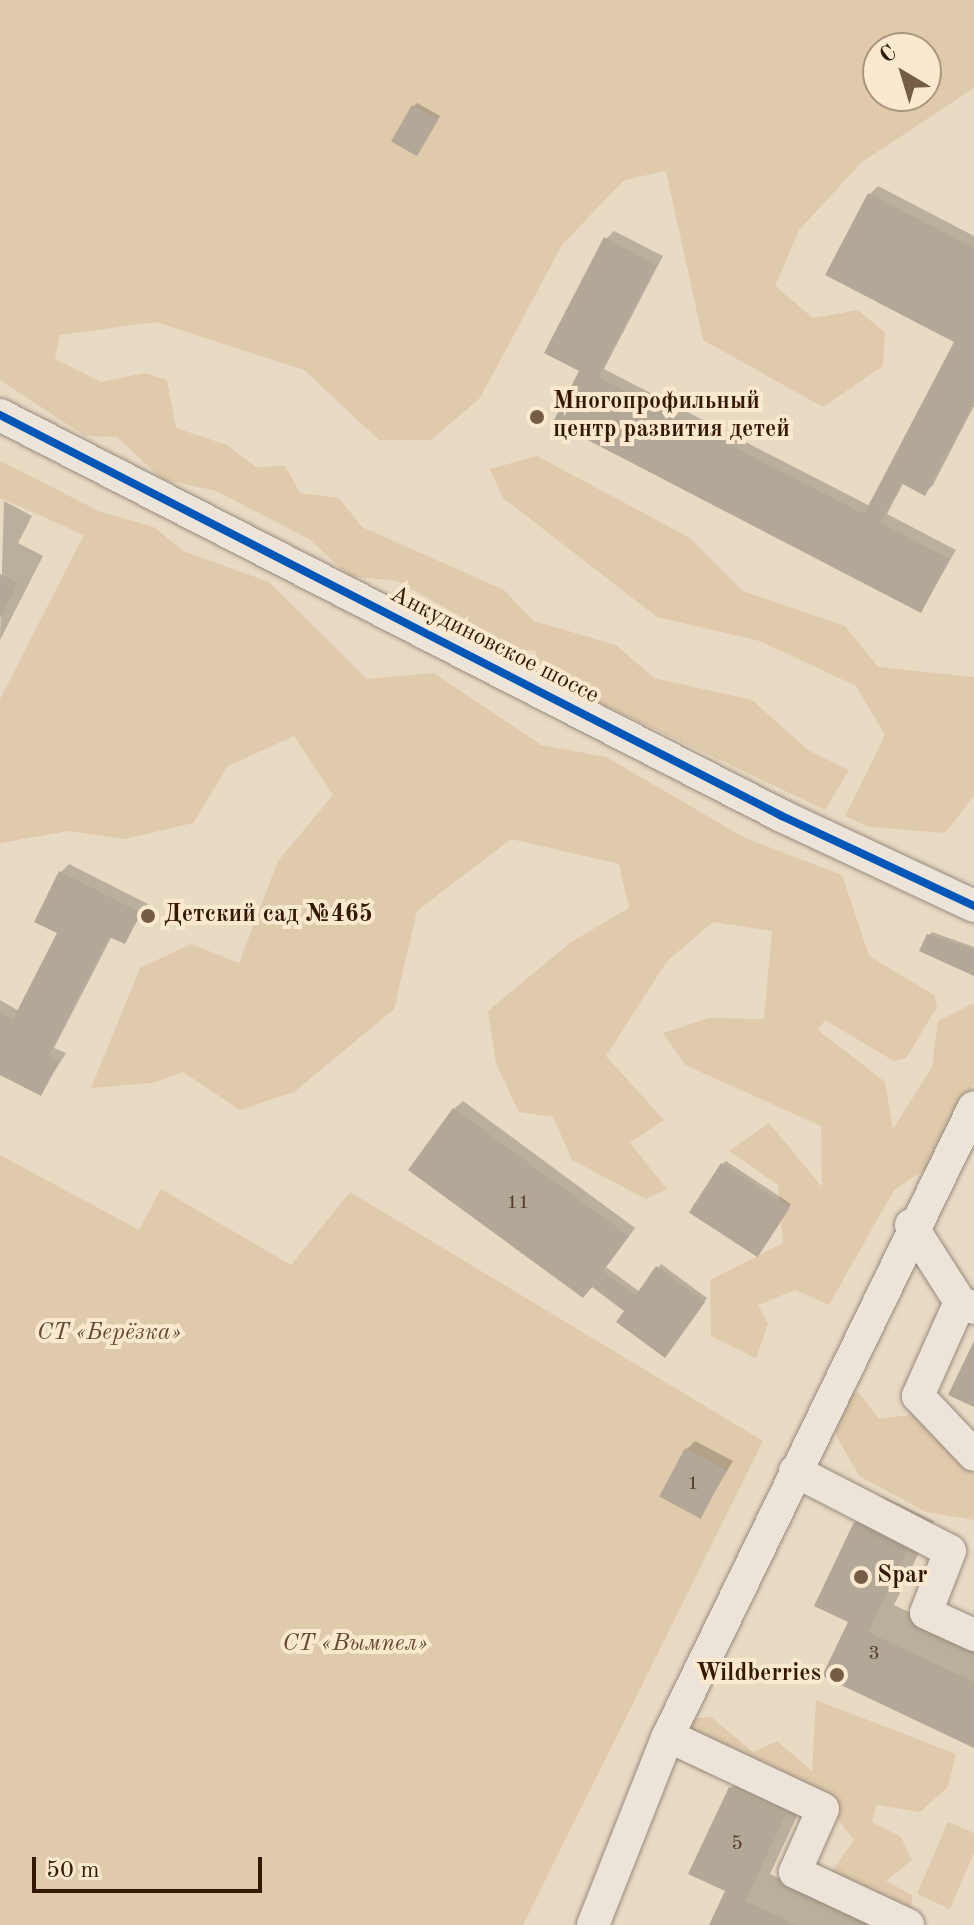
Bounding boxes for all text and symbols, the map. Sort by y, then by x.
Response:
north arrow [862,32,942,112]
text: С [876,42,901,68]
place label: Многопрофильный центр развития детей [553,389,790,445]
marker: Многопрофильный центр развития детей [528,408,546,426]
street label: Анкудиновское шоссе [385,581,603,711]
place label: Детский сад №465 [164,902,373,930]
marker: Детский сад №465 [139,907,157,925]
house number: 11 [506,1191,530,1215]
park label: СТ «Берёзка» [37,1320,181,1348]
house number: 1 [687,1472,699,1496]
place label: Spar [877,1563,928,1591]
marker: Spar [852,1568,870,1586]
park label: СТ «Вымпел» [282,1631,428,1659]
house number: 3 [868,1642,880,1666]
place label: Wildberries [696,1661,821,1689]
marker: Wildberries [828,1666,846,1684]
house number: 5 [731,1832,743,1856]
scale bar [36,1841,266,1891]
text: 50 m [46,1859,100,1883]

